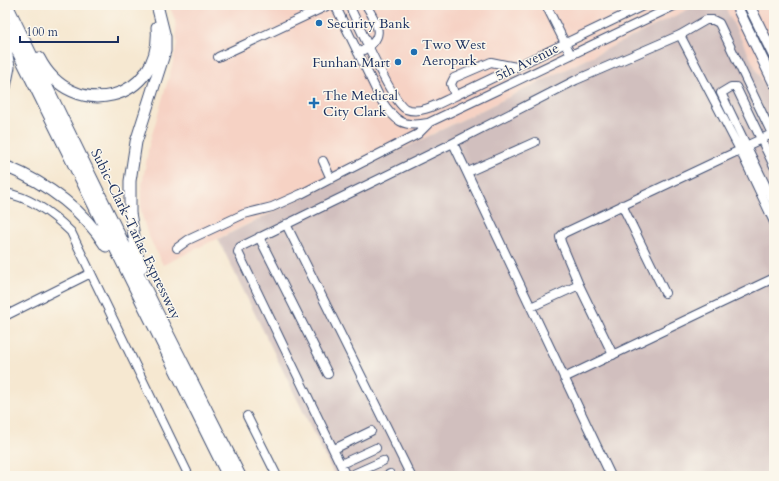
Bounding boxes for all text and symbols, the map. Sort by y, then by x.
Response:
place label: Security Bank [327,14,411,33]
scale bar [20,18,118,44]
marker: Security Bank [314,18,324,28]
text: 100 m [26,24,59,40]
place label: Two West Aeropark [422,35,486,70]
street label: 5th Avenue [492,38,562,86]
marker: Two West Aeropark [409,47,419,57]
place label: Funhan Mart [312,53,391,72]
marker: Funhan Mart [393,57,403,67]
place label: The Medical City Clark [323,86,398,121]
marker: The Medical City Clark [308,97,320,109]
street label: Subic-Clark-Tarlac Expressway [86,146,186,323]

